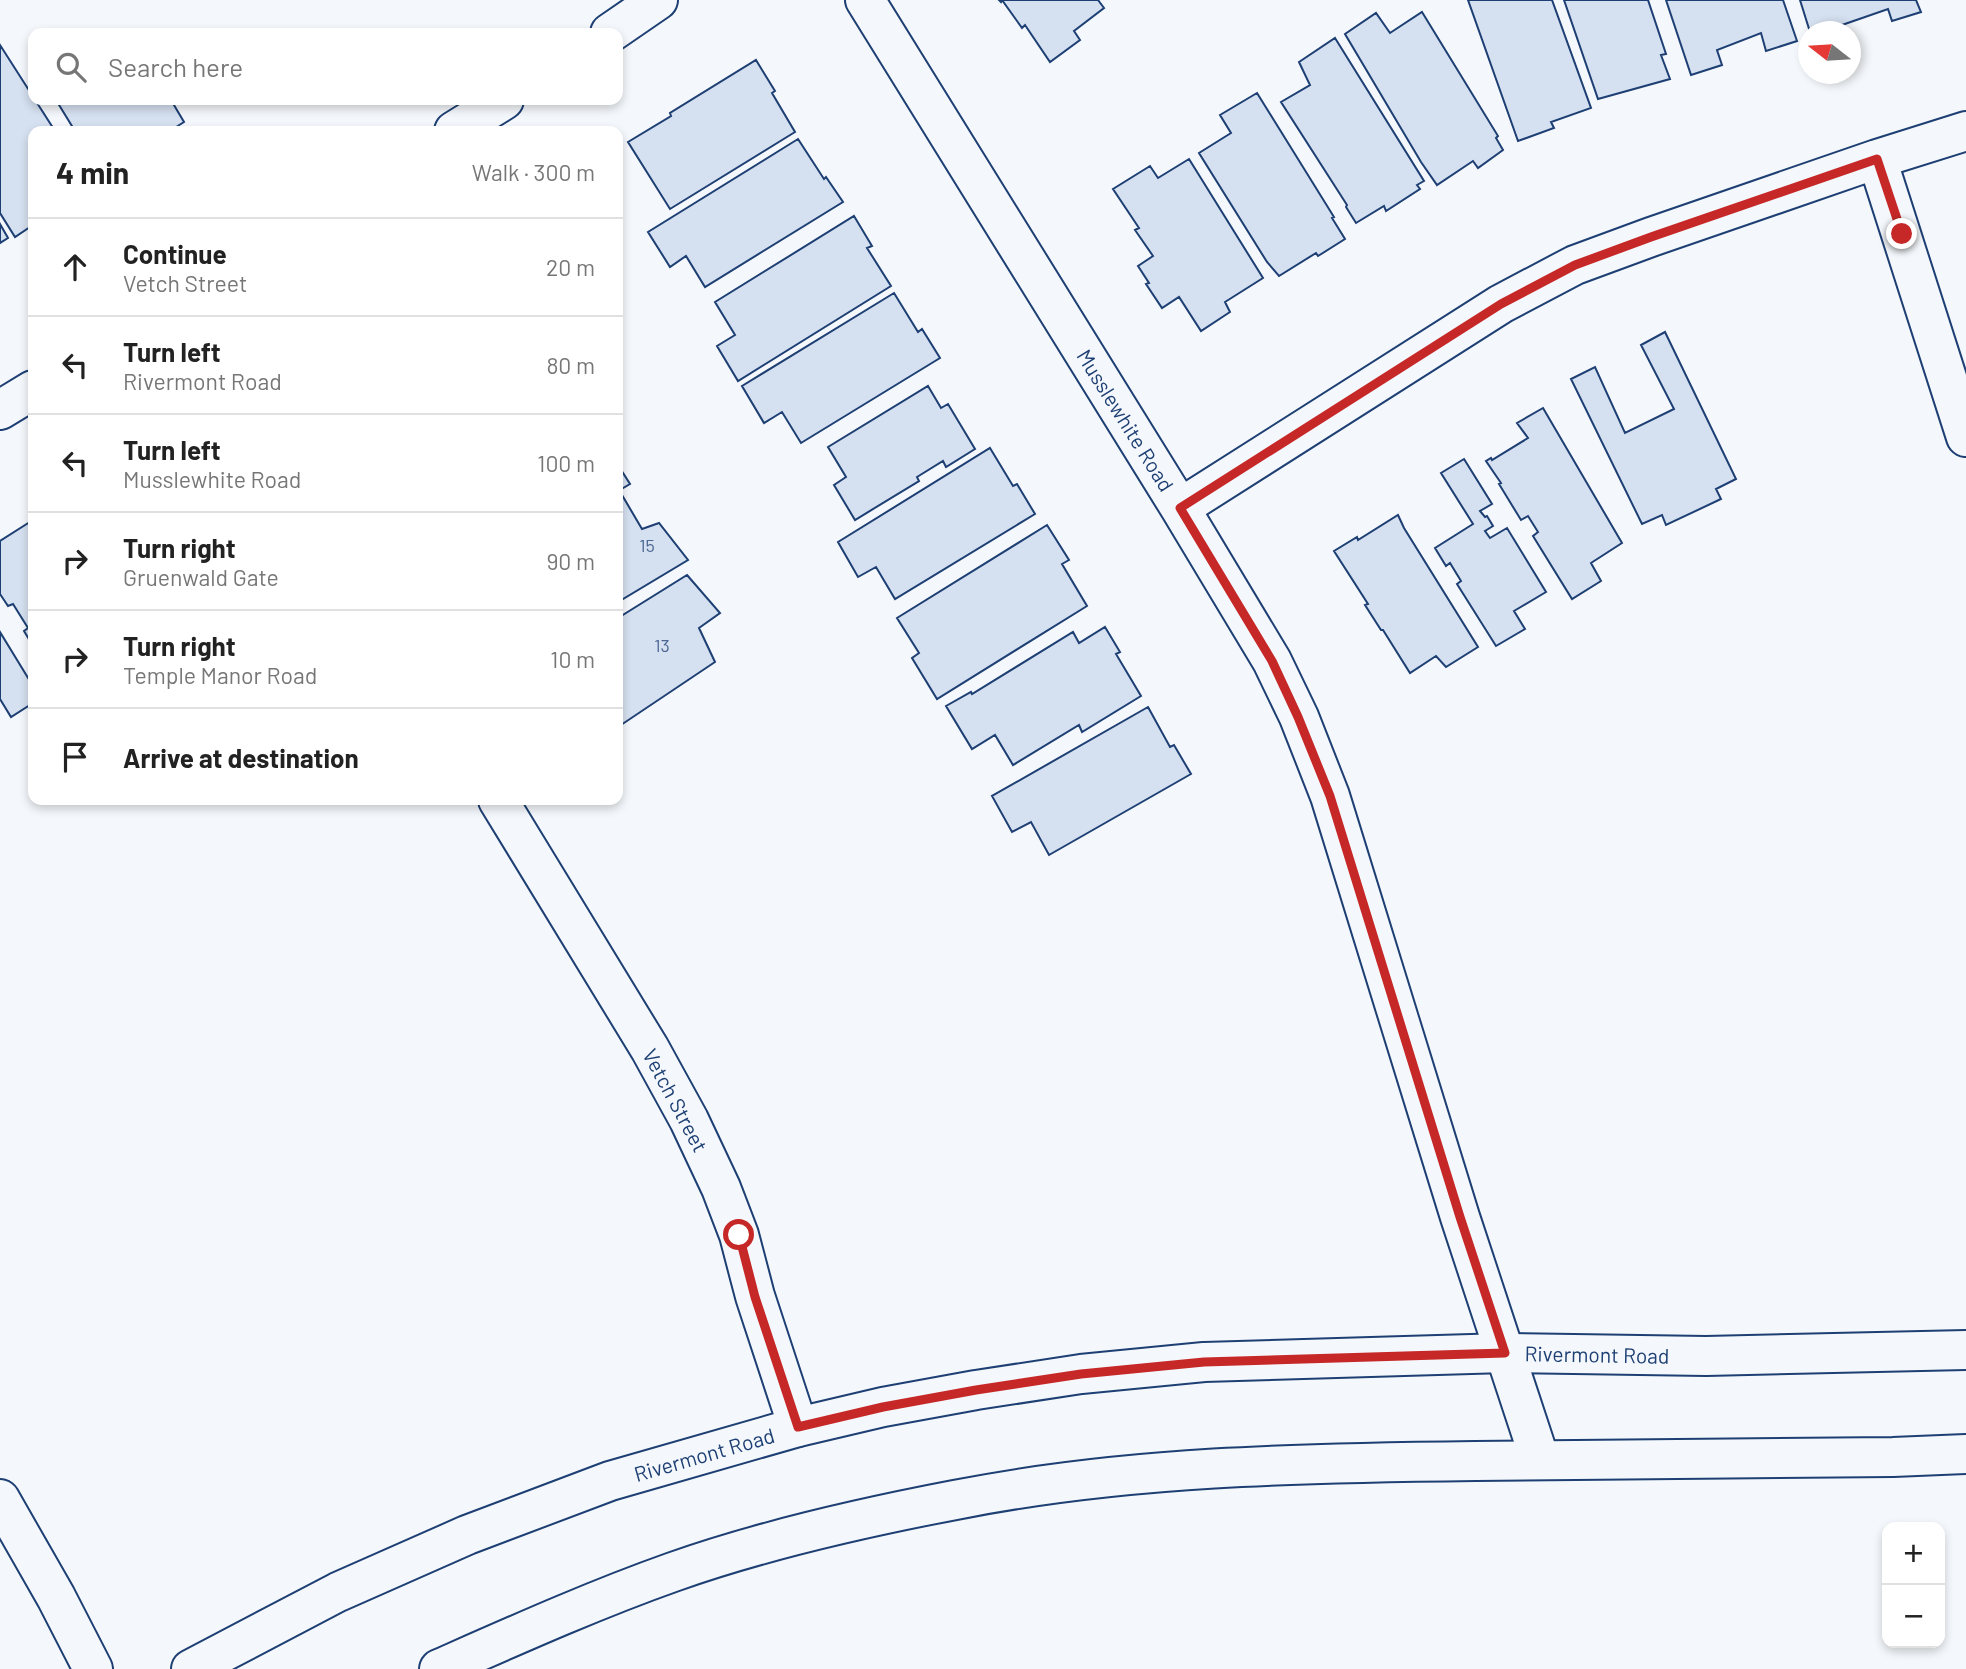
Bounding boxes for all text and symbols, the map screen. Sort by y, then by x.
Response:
north arrow [1798,21,1861,84]
search box [28,28,623,105]
icon: search [52,48,90,86]
text: Search here [108,51,243,82]
text: 4 min [56,154,129,190]
text: Walk · 300 m [472,158,595,186]
route end [1886,218,1917,249]
text: Continue [123,238,227,269]
icon: ahead [56,248,94,286]
text: 20 m [546,253,595,281]
text: Vetch Street [123,269,247,297]
text: Turn left [123,336,221,367]
street label: Musslewhite Road [1072,344,1180,496]
icon: left [56,346,94,384]
text: 80 m [546,351,595,379]
text: Rivermont Road [123,367,282,395]
text: Turn left [123,434,221,465]
icon: left [56,444,94,482]
text: 100 m [537,449,595,477]
text: Musslewhite Road [123,465,301,493]
text: Turn right [123,532,236,563]
house number: 15 [639,534,655,556]
icon: right [56,542,94,580]
text: 90 m [546,547,595,575]
text: Gruenwald Gate [123,563,279,591]
text: Turn right [123,630,236,661]
house number: 13 [654,634,670,656]
icon: right [56,640,94,678]
text: 10 m [550,645,595,673]
text: Temple Manor Road [123,661,317,689]
icon: arrive [56,738,94,776]
text: Arrive at destination [123,742,359,773]
street label: Vetch Street [638,1044,714,1156]
route start [723,1219,754,1250]
street label: Rivermont Road [1524,1340,1670,1368]
street label: Rivermont Road [631,1422,777,1486]
map controls [1882,1522,1945,1648]
button: + [1882,1522,1945,1585]
button: − [1882,1585,1945,1648]

